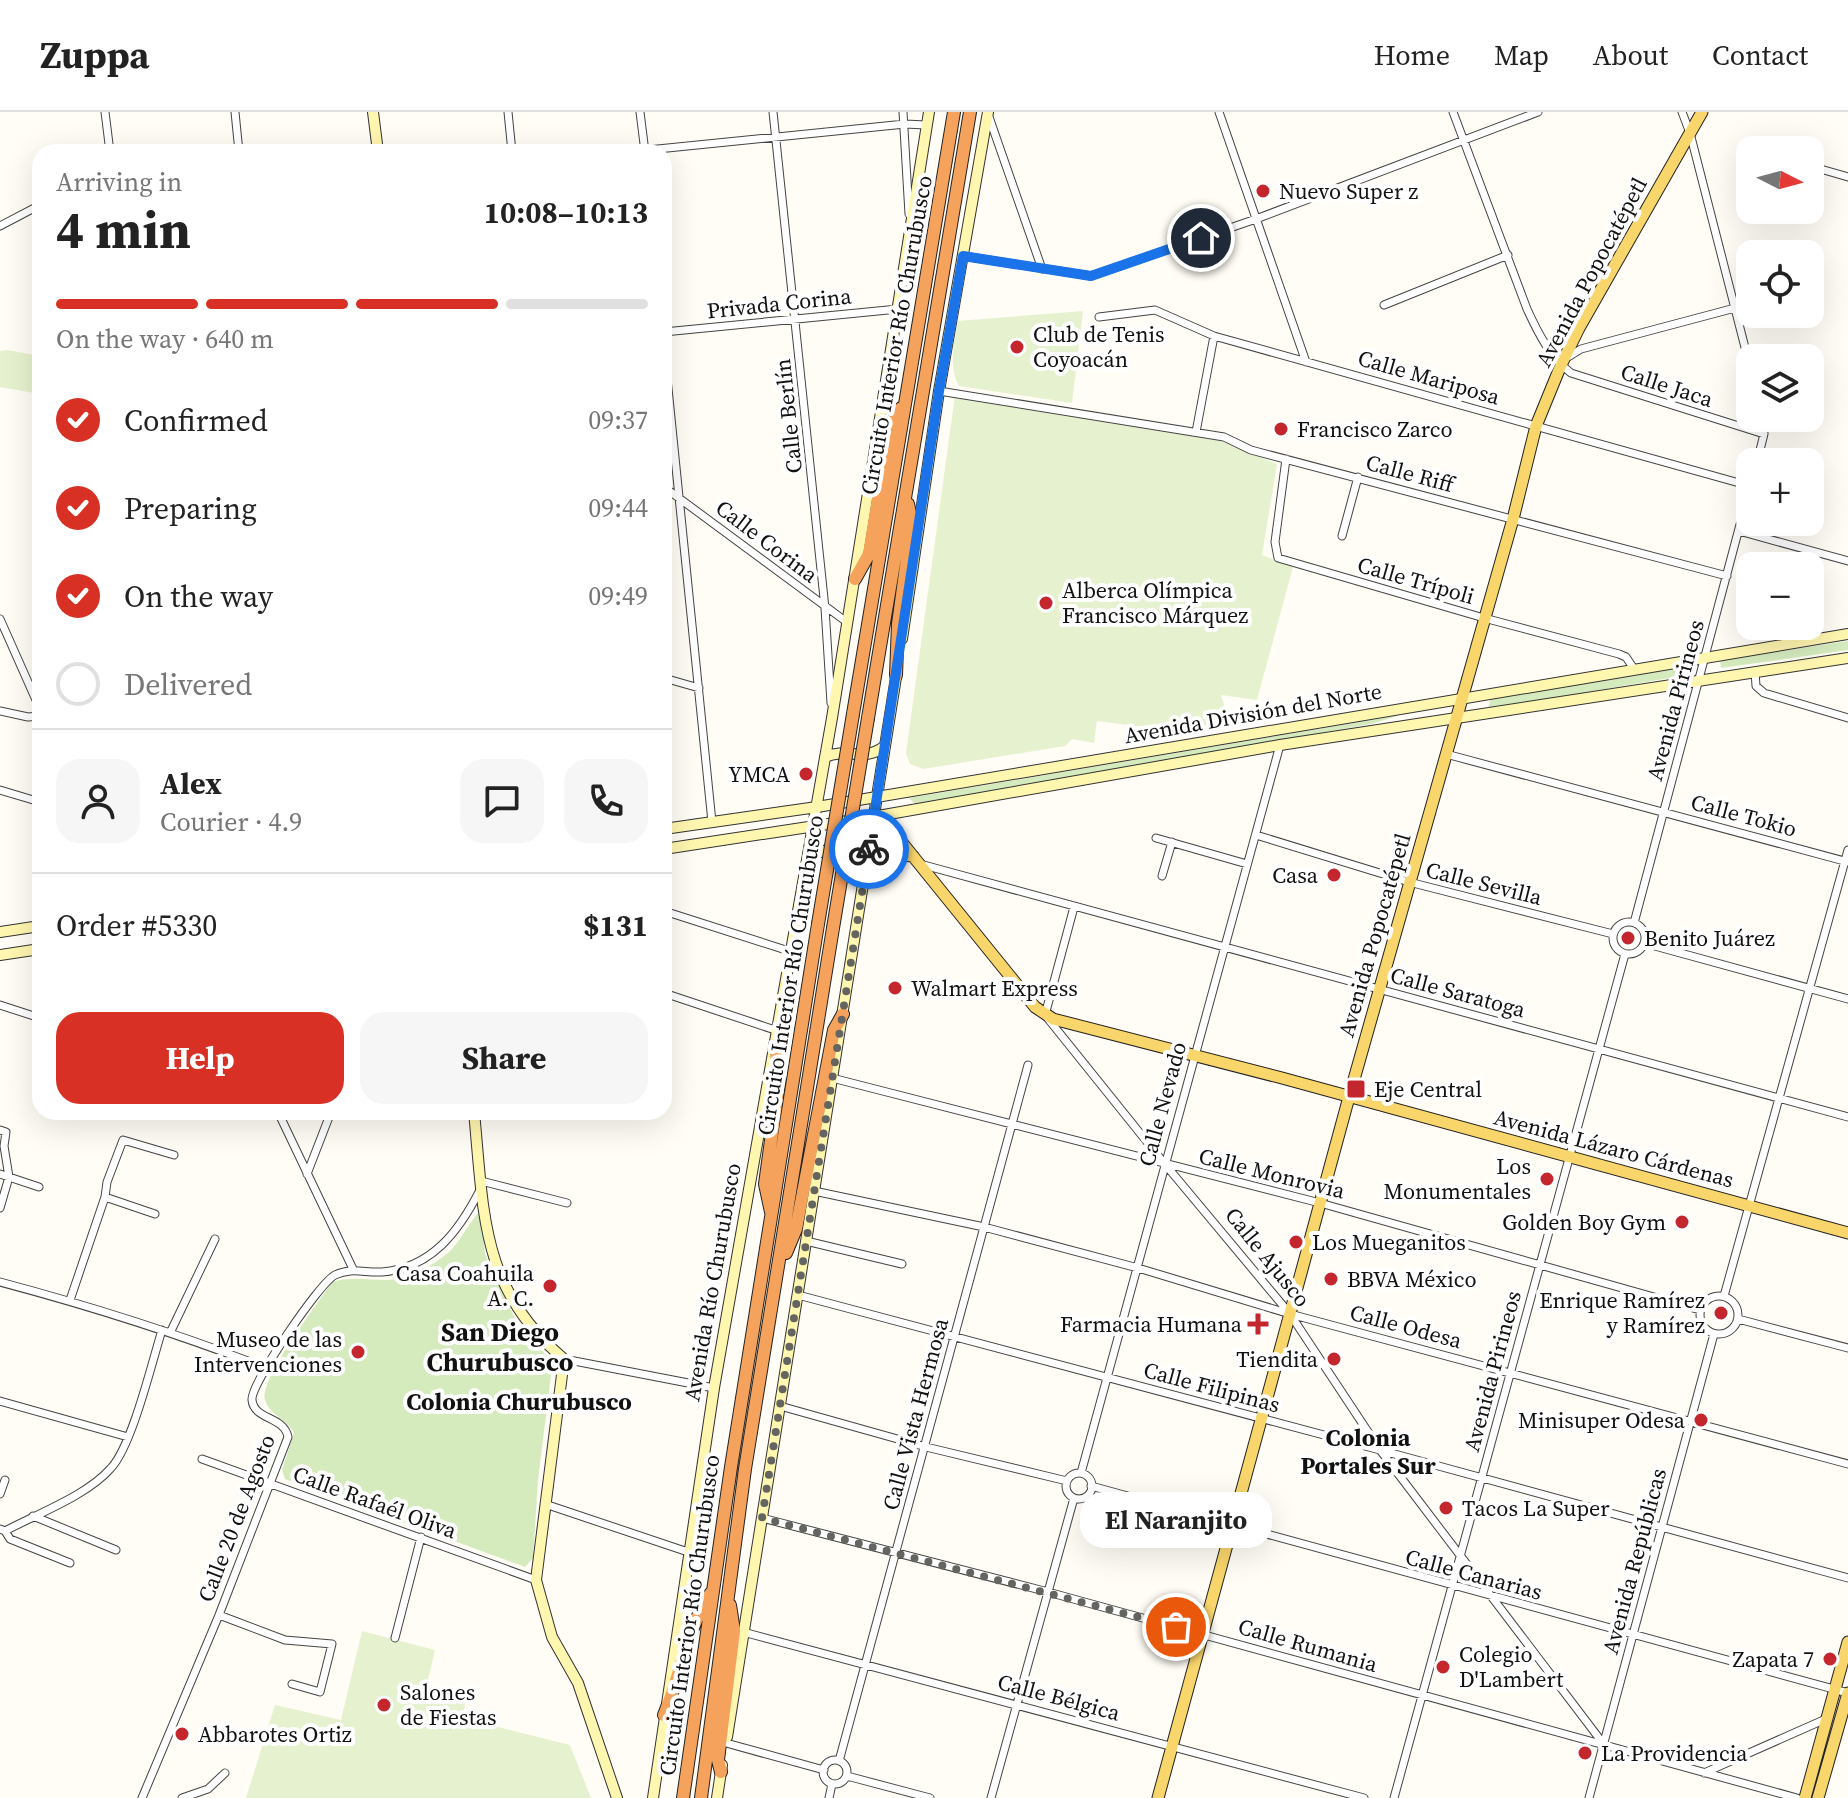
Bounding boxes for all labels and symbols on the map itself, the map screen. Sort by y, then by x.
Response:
north arrow [1736,136,1824,224]
street label: Avenida Popocatépetl [1528,172,1654,372]
street label: Circuito Interior Río Churubusco [853,173,939,497]
place label: Nuevo Super z [1279,176,1418,206]
marker: Nuevo Super z [1254,182,1272,200]
pin [1167,204,1235,272]
street label: Privada Corina [705,280,854,326]
place label: Club de Tenis Coyoacán [1033,319,1165,374]
marker: Club de Tenis Coyoacán [1008,338,1026,356]
street label: Calle Mariposa [1355,342,1504,412]
street label: Calle Jaca [1617,356,1718,414]
street label: Calle Berlín [767,357,809,475]
place label: Francisco Zarco [1297,414,1453,444]
marker: Francisco Zarco [1272,420,1290,438]
street label: Calle Riff [1363,447,1460,500]
street label: Calle Corina [710,493,825,590]
street label: Calle Trípoli [1354,549,1478,611]
place label: Alberca Olímpica Francisco Márquez [1062,575,1248,630]
marker: Alberca Olímpica Francisco Márquez [1037,594,1055,612]
street label: Avenida Pirineos [1639,616,1711,784]
street label: Avenida División del Norte [1122,676,1384,750]
place label: YMCA [728,759,790,789]
marker: YMCA [797,765,815,783]
street label: Calle Tokio [1688,786,1800,844]
courier [829,809,909,889]
street label: Circuito Interior Río Churubusco [750,813,830,1137]
street label: Avenida Popocatépetl [1331,830,1417,1040]
street label: Calle Sevilla [1423,854,1546,912]
place label: Casa [1272,860,1319,890]
marker: Casa [1325,866,1343,884]
place label: Benito Juárez [1644,923,1775,953]
marker: Benito Juárez [1619,929,1637,947]
street label: Calle Saratoga [1387,960,1530,1025]
place label: Walmart Express [911,973,1078,1003]
marker: Walmart Express [886,979,904,997]
street label: Calle Nevado [1131,1038,1193,1170]
place label: Eje Central [1374,1074,1482,1104]
marker: Eje Central [1345,1078,1367,1100]
street label: Avenida Lázaro Cárdenas [1491,1102,1737,1194]
street label: Calle Monrovia [1196,1140,1349,1206]
place label: Los Monumentales [1384,1151,1531,1206]
street label: Avenida Río Churubusco [676,1161,748,1403]
marker: Los Monumentales [1538,1170,1556,1188]
street label: Calle Ajusco [1219,1201,1317,1313]
place label: Golden Boy Gym [1502,1207,1666,1237]
marker: Golden Boy Gym [1673,1213,1691,1231]
place label: Los Mueganitos [1312,1227,1466,1257]
marker: Los Mueganitos [1287,1233,1305,1251]
place label: Casa Coahuila A. C. [396,1258,535,1313]
place label: BBVA México [1347,1264,1477,1294]
marker: BBVA México [1322,1270,1340,1288]
marker: Casa Coahuila A. C. [541,1277,559,1295]
place label: Enrique Ramírez y Ramírez [1539,1285,1705,1340]
street label: Avenida Pirineos [1456,1287,1528,1455]
street label: Calle Odesa [1347,1297,1466,1356]
marker: Enrique Ramírez y Ramírez [1712,1304,1730,1322]
place label: Farmacia Humana [1060,1309,1243,1339]
district label: San Diego Churubusco [426,1314,574,1380]
street label: Calle Vista Hermosa [875,1314,955,1513]
marker: Farmacia Humana [1249,1315,1267,1333]
place label: Museo de las Intervenciones [194,1324,342,1379]
marker: Museo de las Intervenciones [349,1343,367,1361]
place label: Tiendita [1236,1344,1319,1374]
marker: Tiendita [1325,1350,1343,1368]
street label: Calle Filipinas [1141,1354,1283,1420]
district label: Colonia Churubusco [406,1385,632,1418]
place label: Minisuper Odesa [1518,1405,1686,1435]
marker: Minisuper Odesa [1692,1411,1710,1429]
district label: Colonia Portales Sur [1300,1421,1436,1482]
street label: Calle 20 de Agosto [190,1430,282,1606]
street label: Circuito Interior Río Churubusco [652,1453,726,1777]
street label: Calle Rafaél Oliva [289,1458,462,1546]
street label: Avenida Repúblicas [1595,1465,1673,1657]
callout: El Naranjito [1080,1491,1272,1547]
place label: Tacos La Super [1462,1493,1610,1523]
marker: Tacos La Super [1437,1499,1455,1517]
street label: Calle Canarias [1402,1541,1546,1607]
pin [1142,1593,1210,1661]
street label: Calle Rumania [1235,1611,1382,1679]
place label: Colegio D'Lambert [1459,1639,1564,1694]
place label: Zapata 7 [1733,1644,1814,1674]
marker: Zapata 7 [1821,1650,1839,1668]
marker: Colegio D'Lambert [1434,1658,1452,1676]
street label: Calle Bélgica [994,1666,1124,1728]
place label: Salones de Fiestas [400,1677,497,1732]
marker: Salones de Fiestas [375,1696,393,1714]
place label: Abbarotes Ortiz [198,1719,352,1749]
marker: Abbarotes Ortiz [173,1725,191,1743]
place label: La Providencia [1601,1738,1748,1768]
marker: La Providencia [1576,1744,1594,1762]

